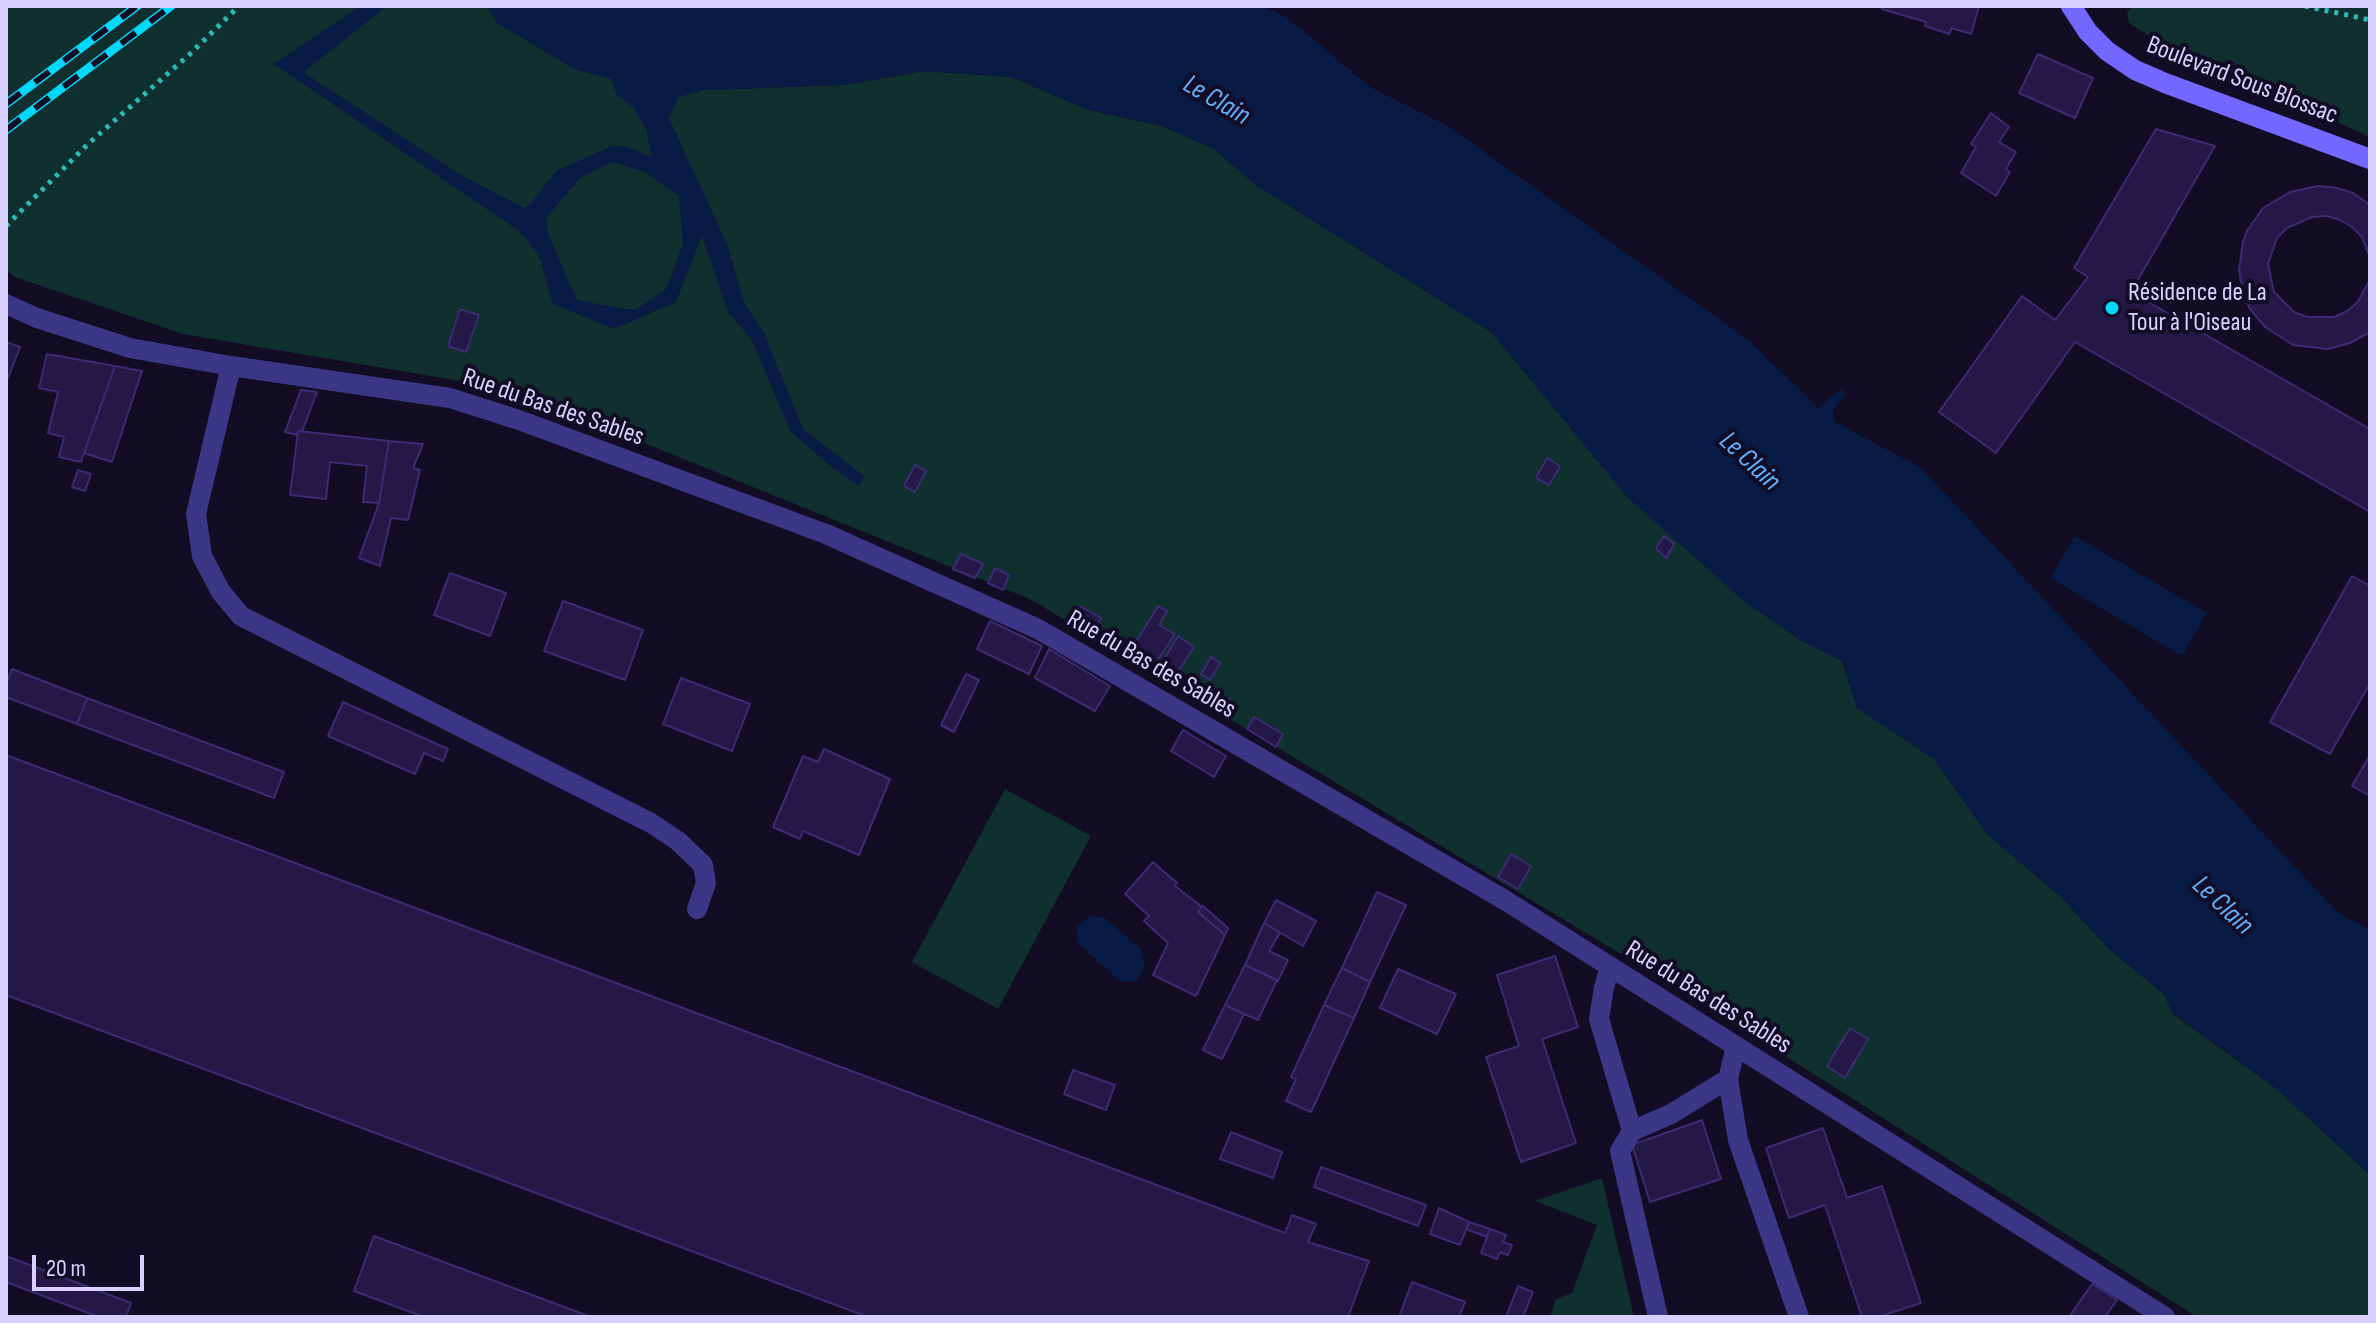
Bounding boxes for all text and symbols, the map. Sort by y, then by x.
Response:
street label: Boulevard Sous Blossac [2142,30,2342,132]
water label: Le Clain [1177,69,1255,133]
place label: Résidence de La Tour à l'Oiseau [2128,277,2267,338]
marker: Résidence de La Tour à l'Oiseau [2103,299,2121,317]
street label: Rue du Bas des Sables [458,362,648,454]
water label: Le Clain [1711,425,1787,499]
street label: Rue du Bas des Sables [1061,604,1241,726]
water label: Le Clain [2184,869,2260,943]
street label: Rue du Bas des Sables [1619,934,1797,1062]
scale bar [36,1239,148,1289]
text: 20 m [46,1254,86,1283]

